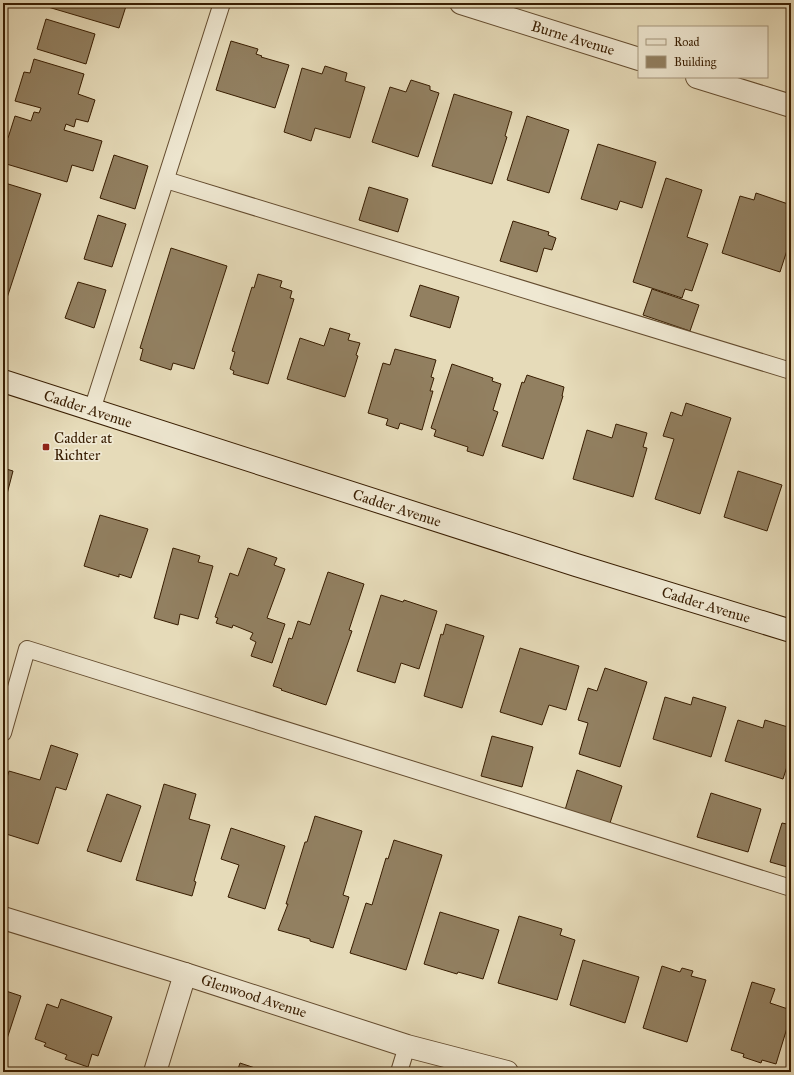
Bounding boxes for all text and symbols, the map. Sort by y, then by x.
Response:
street label: Burne Avenue [529,17,617,59]
legend [638,26,768,78]
text: Road [674,35,700,49]
text: Building [674,55,717,70]
street label: Cadder Avenue [42,386,134,432]
place label: Cadder at Richter [54,429,113,464]
marker: Cadder at Richter [41,442,51,452]
street label: Cadder Avenue [351,485,443,531]
street label: Cadder Avenue [659,583,753,627]
street label: Glenwood Avenue [199,970,309,1022]

